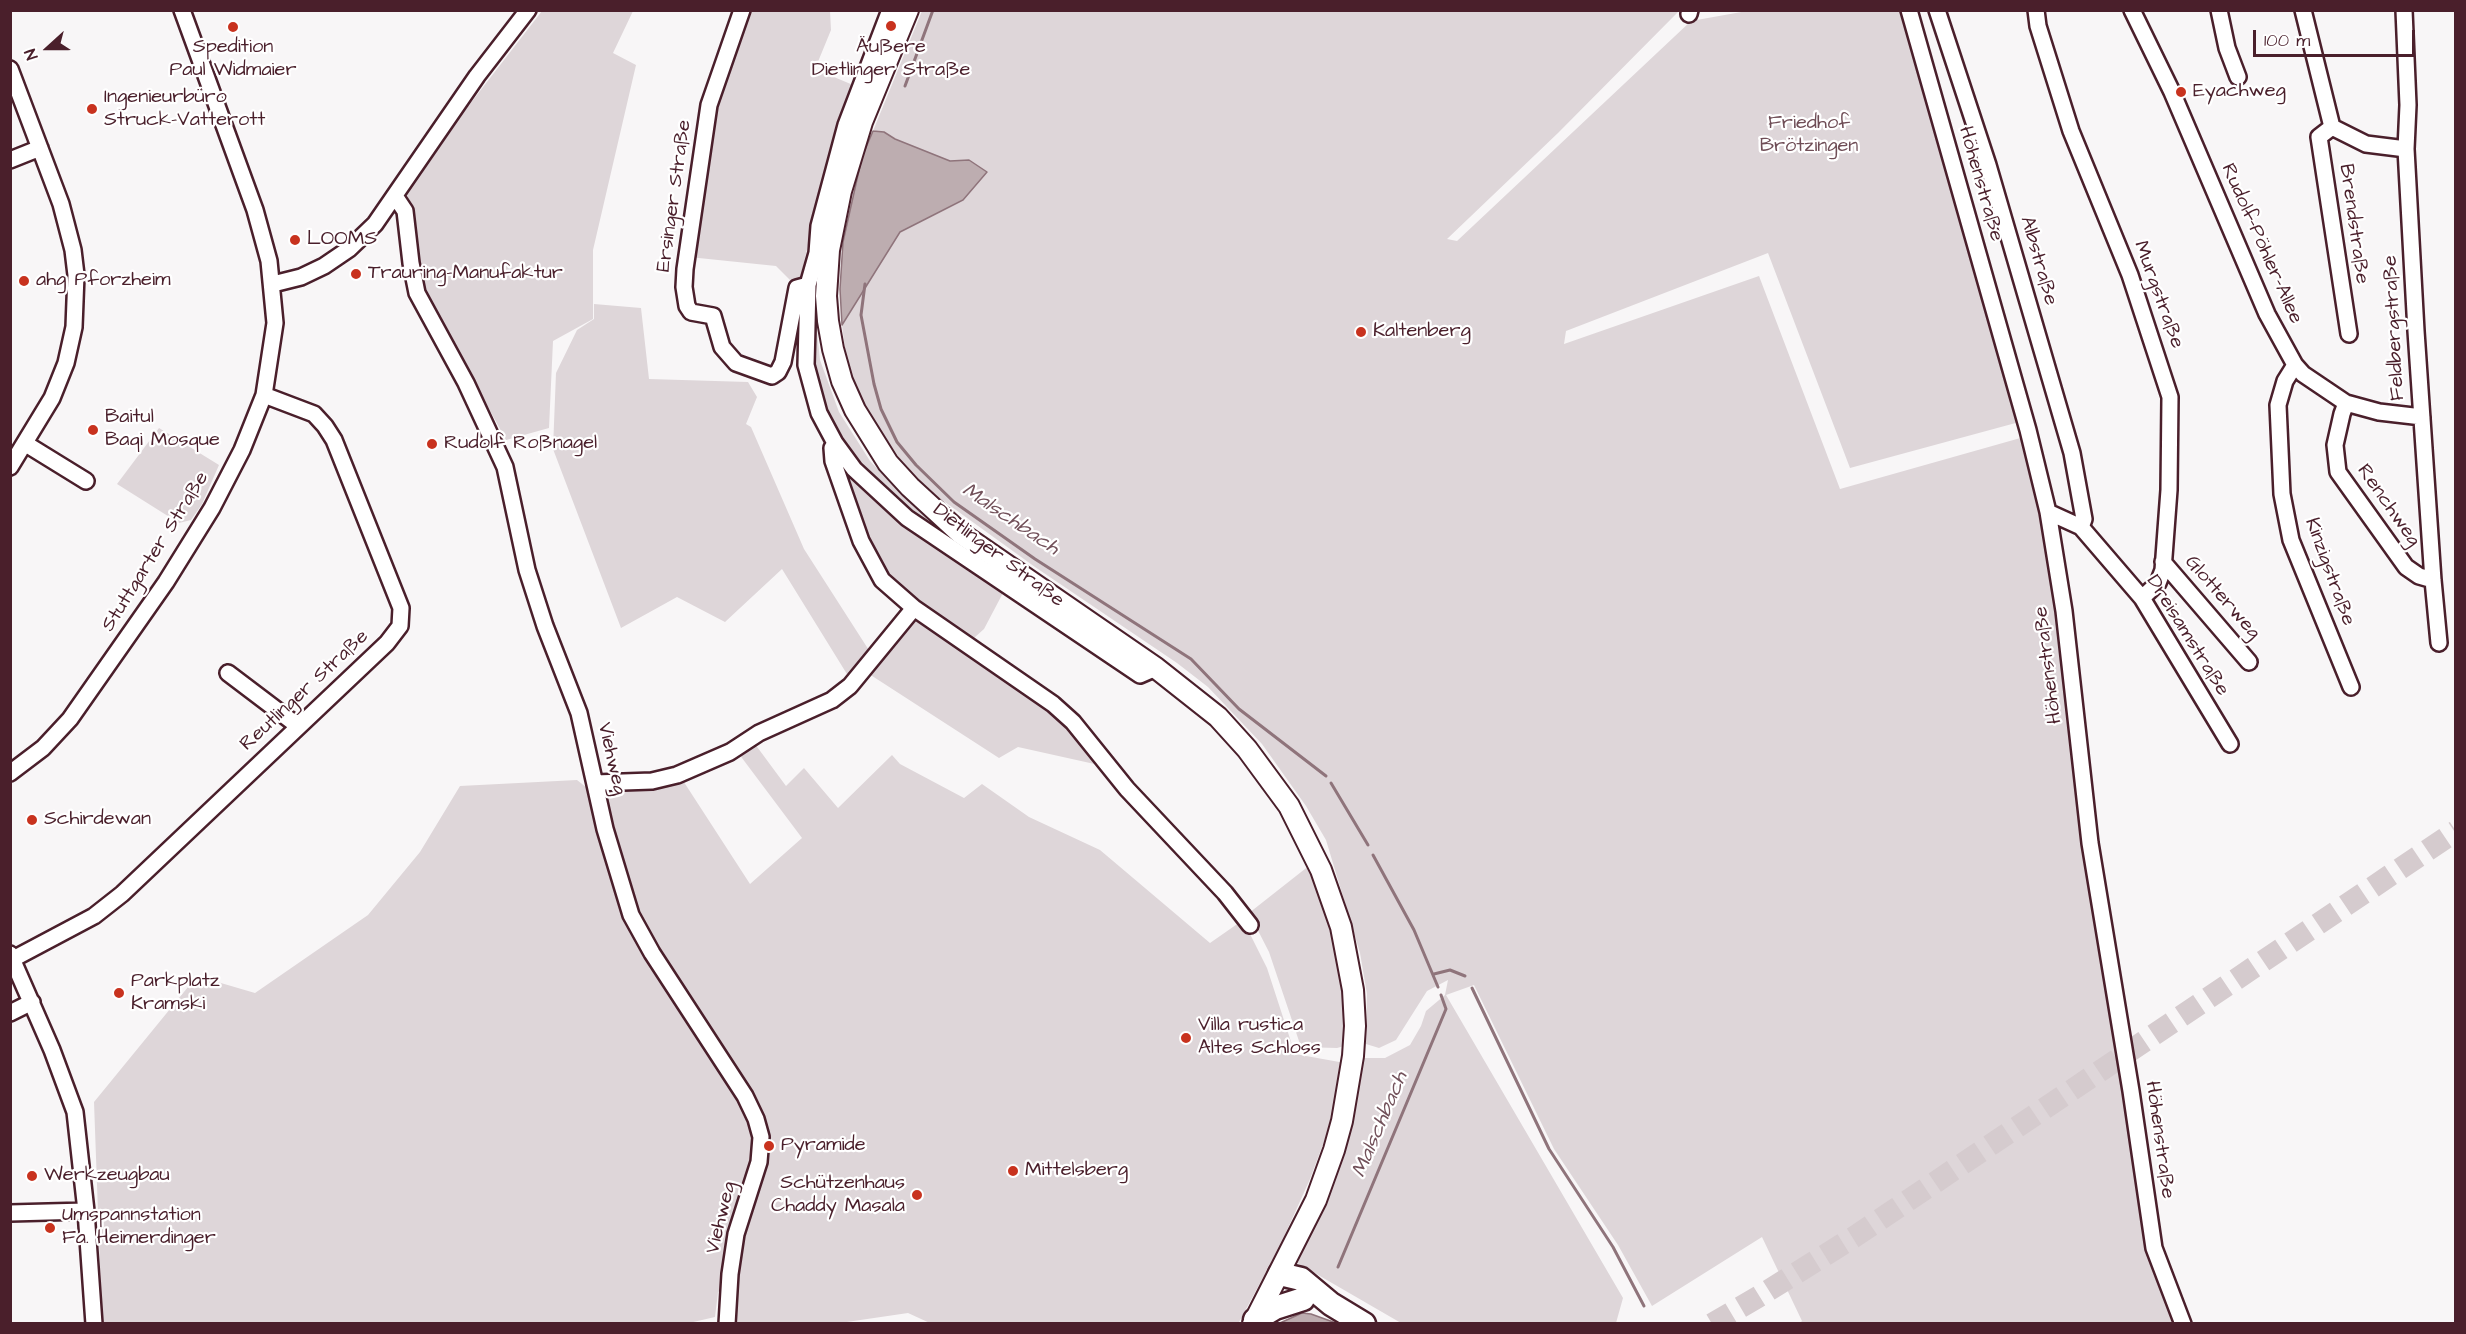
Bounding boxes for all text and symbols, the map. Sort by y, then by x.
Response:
north arrow [18,18,78,78]
scale bar [2256,18,2418,56]
marker: Äußere Dietlinger Straße [884,19,898,33]
marker: Spedition Paul Widmaier [226,20,240,34]
text: 100 m [2264,28,2310,53]
place label: Spedition Paul Widmaier [170,36,296,83]
place label: Äußere Dietlinger Straße [812,36,970,83]
text: N [19,46,43,63]
place label: Eyachweg [2193,80,2286,104]
marker: Eyachweg [2174,85,2188,99]
place label: Ingenieurbüro Struck-Vatterott [104,86,265,133]
marker: Ingenieurbüro Struck-Vatterott [85,102,99,116]
park label: Friedhof Brötzingen [1760,112,1858,159]
street label: Ersinger Straße [652,118,698,274]
street label: Höhenstraße [1952,124,2008,244]
street label: Rudolf-Pöhler-Allee [2215,160,2307,328]
street label: Brendstraße [2333,163,2373,285]
street label: Albstraße [2014,214,2062,308]
place label: LOOMS [307,228,377,252]
marker: LOOMS [288,233,302,247]
street label: Murgstraße [2127,238,2189,352]
street label: Feldbergstraße [2379,255,2411,401]
place label: Trauring-Manufaktur [368,262,563,286]
marker: Trauring-Manufaktur [349,267,363,281]
place label: ahg Pforzheim [36,269,171,293]
marker: ahg Pforzheim [17,274,31,288]
place label: Kaltenberg [1373,320,1471,344]
marker: Kaltenberg [1354,325,1368,339]
place label: Baitul Baqi Mosque [105,406,220,453]
marker: Baitul Baqi Mosque [86,423,100,437]
place label: Rudolf Roßnagel [444,432,597,456]
marker: Rudolf Roßnagel [425,437,439,451]
street label: Renchweg [2351,460,2425,552]
street label: Stuttgarter Straße [97,468,215,636]
water label: Malschbach [957,478,1063,562]
street label: Dietlinger Straße [928,499,1068,613]
street label: Kinzigstraße [2298,515,2360,629]
street label: Glotterweg [2179,551,2265,645]
street label: Dreisamstraße [2140,571,2234,701]
street label: Höhenstraße [2030,605,2068,725]
street label: Reutlinger Straße [236,625,374,757]
street label: Viehweg [591,720,631,798]
place label: Schirdewan [44,808,151,832]
marker: Schirdewan [25,813,39,827]
place label: Parkplatz Kramski [131,970,220,1017]
marker: Parkplatz Kramski [112,986,126,1000]
place label: Villa rustica Altes Schloss [1198,1014,1321,1061]
marker: Villa rustica Altes Schloss [1179,1031,1193,1045]
water label: Malschbach [1348,1069,1414,1181]
street label: Höhenstraße [2139,1080,2179,1200]
place label: Pyramide [781,1134,866,1158]
marker: Pyramide [762,1139,776,1153]
place label: Mittelsberg [1025,1159,1128,1183]
place label: Werkzeugbau [44,1164,170,1188]
marker: Mittelsberg [1006,1164,1020,1178]
marker: Werkzeugbau [25,1169,39,1183]
place label: Schützenhaus Chaddy Masala [771,1172,905,1219]
street label: Viehweg [701,1179,743,1257]
marker: Schützenhaus Chaddy Masala [910,1188,924,1202]
place label: Umspannstation Fa. Heimerdinger [62,1204,216,1251]
marker: Umspannstation Fa. Heimerdinger [43,1221,57,1235]

